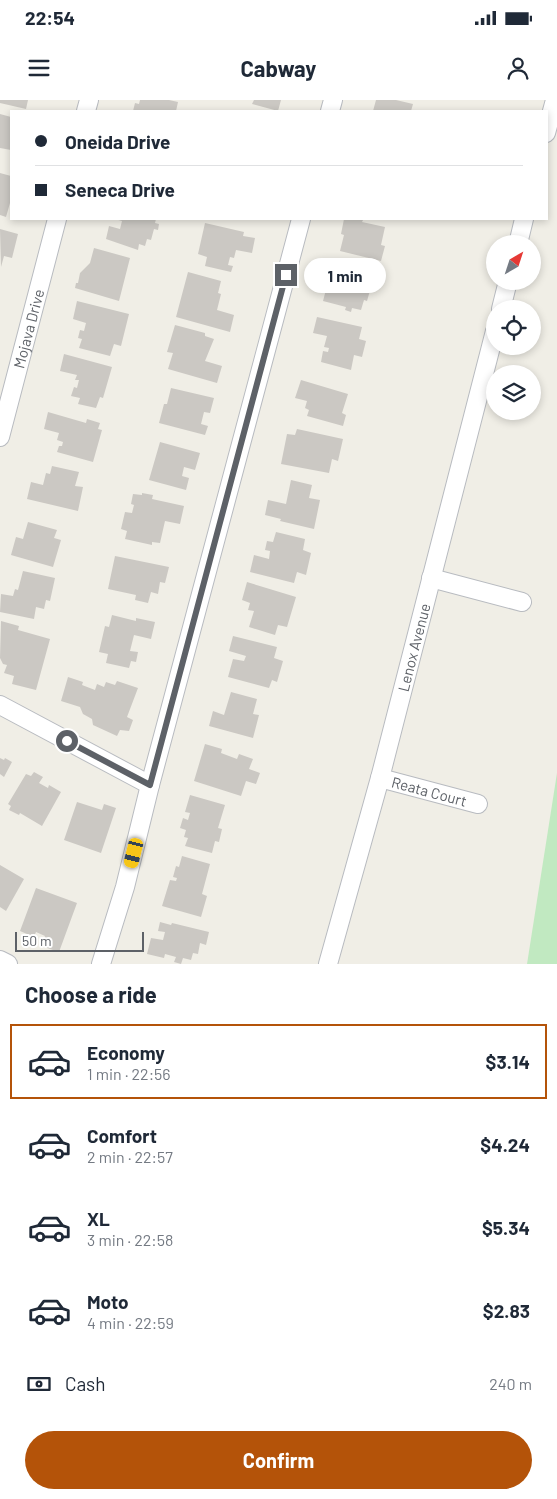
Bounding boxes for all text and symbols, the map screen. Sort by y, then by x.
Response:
text: 22:54 [25,6,75,29]
icon: menu [25,54,53,82]
icon: person [504,54,532,82]
text: Cabway [241,55,316,81]
text: Oneida Drive [65,130,170,153]
text: Seneca Drive [65,178,175,201]
north arrow [486,235,541,290]
map controls [486,235,541,420]
callout: 1 min [304,258,386,292]
route end [275,264,297,286]
text: 1 min [327,266,363,285]
street label: Mojava Drive [9,287,47,370]
button: locate [486,300,541,355]
button: layers [486,365,541,420]
street label: Lenox Avenue [394,601,434,693]
route start [56,730,78,752]
street label: Reata Court [390,772,469,810]
car [123,837,144,869]
scale bar [15,929,144,952]
text: 50 m [22,932,51,949]
text: Choose a ride [25,981,157,1007]
icon: car [27,1039,72,1084]
text: Economy [87,1041,165,1064]
text: $3.14 [486,1050,530,1073]
text: 1 min · 22:56 [87,1064,171,1083]
icon: car [27,1122,72,1167]
text: Comfort [87,1124,157,1147]
text: $4.24 [480,1133,530,1156]
text: 2 min · 22:57 [87,1147,173,1166]
icon: car [27,1205,72,1250]
text: XL [87,1207,110,1230]
text: $5.34 [482,1216,530,1239]
text: 3 min · 22:58 [87,1230,173,1249]
icon: car [27,1288,72,1333]
text: Moto [87,1290,129,1313]
text: $2.83 [483,1299,530,1322]
text: 4 min · 22:59 [87,1313,174,1332]
icon: cash [25,1370,53,1398]
text: Cash [65,1372,106,1395]
text: 240 m [489,1374,532,1393]
button: Confirm [25,1431,532,1489]

